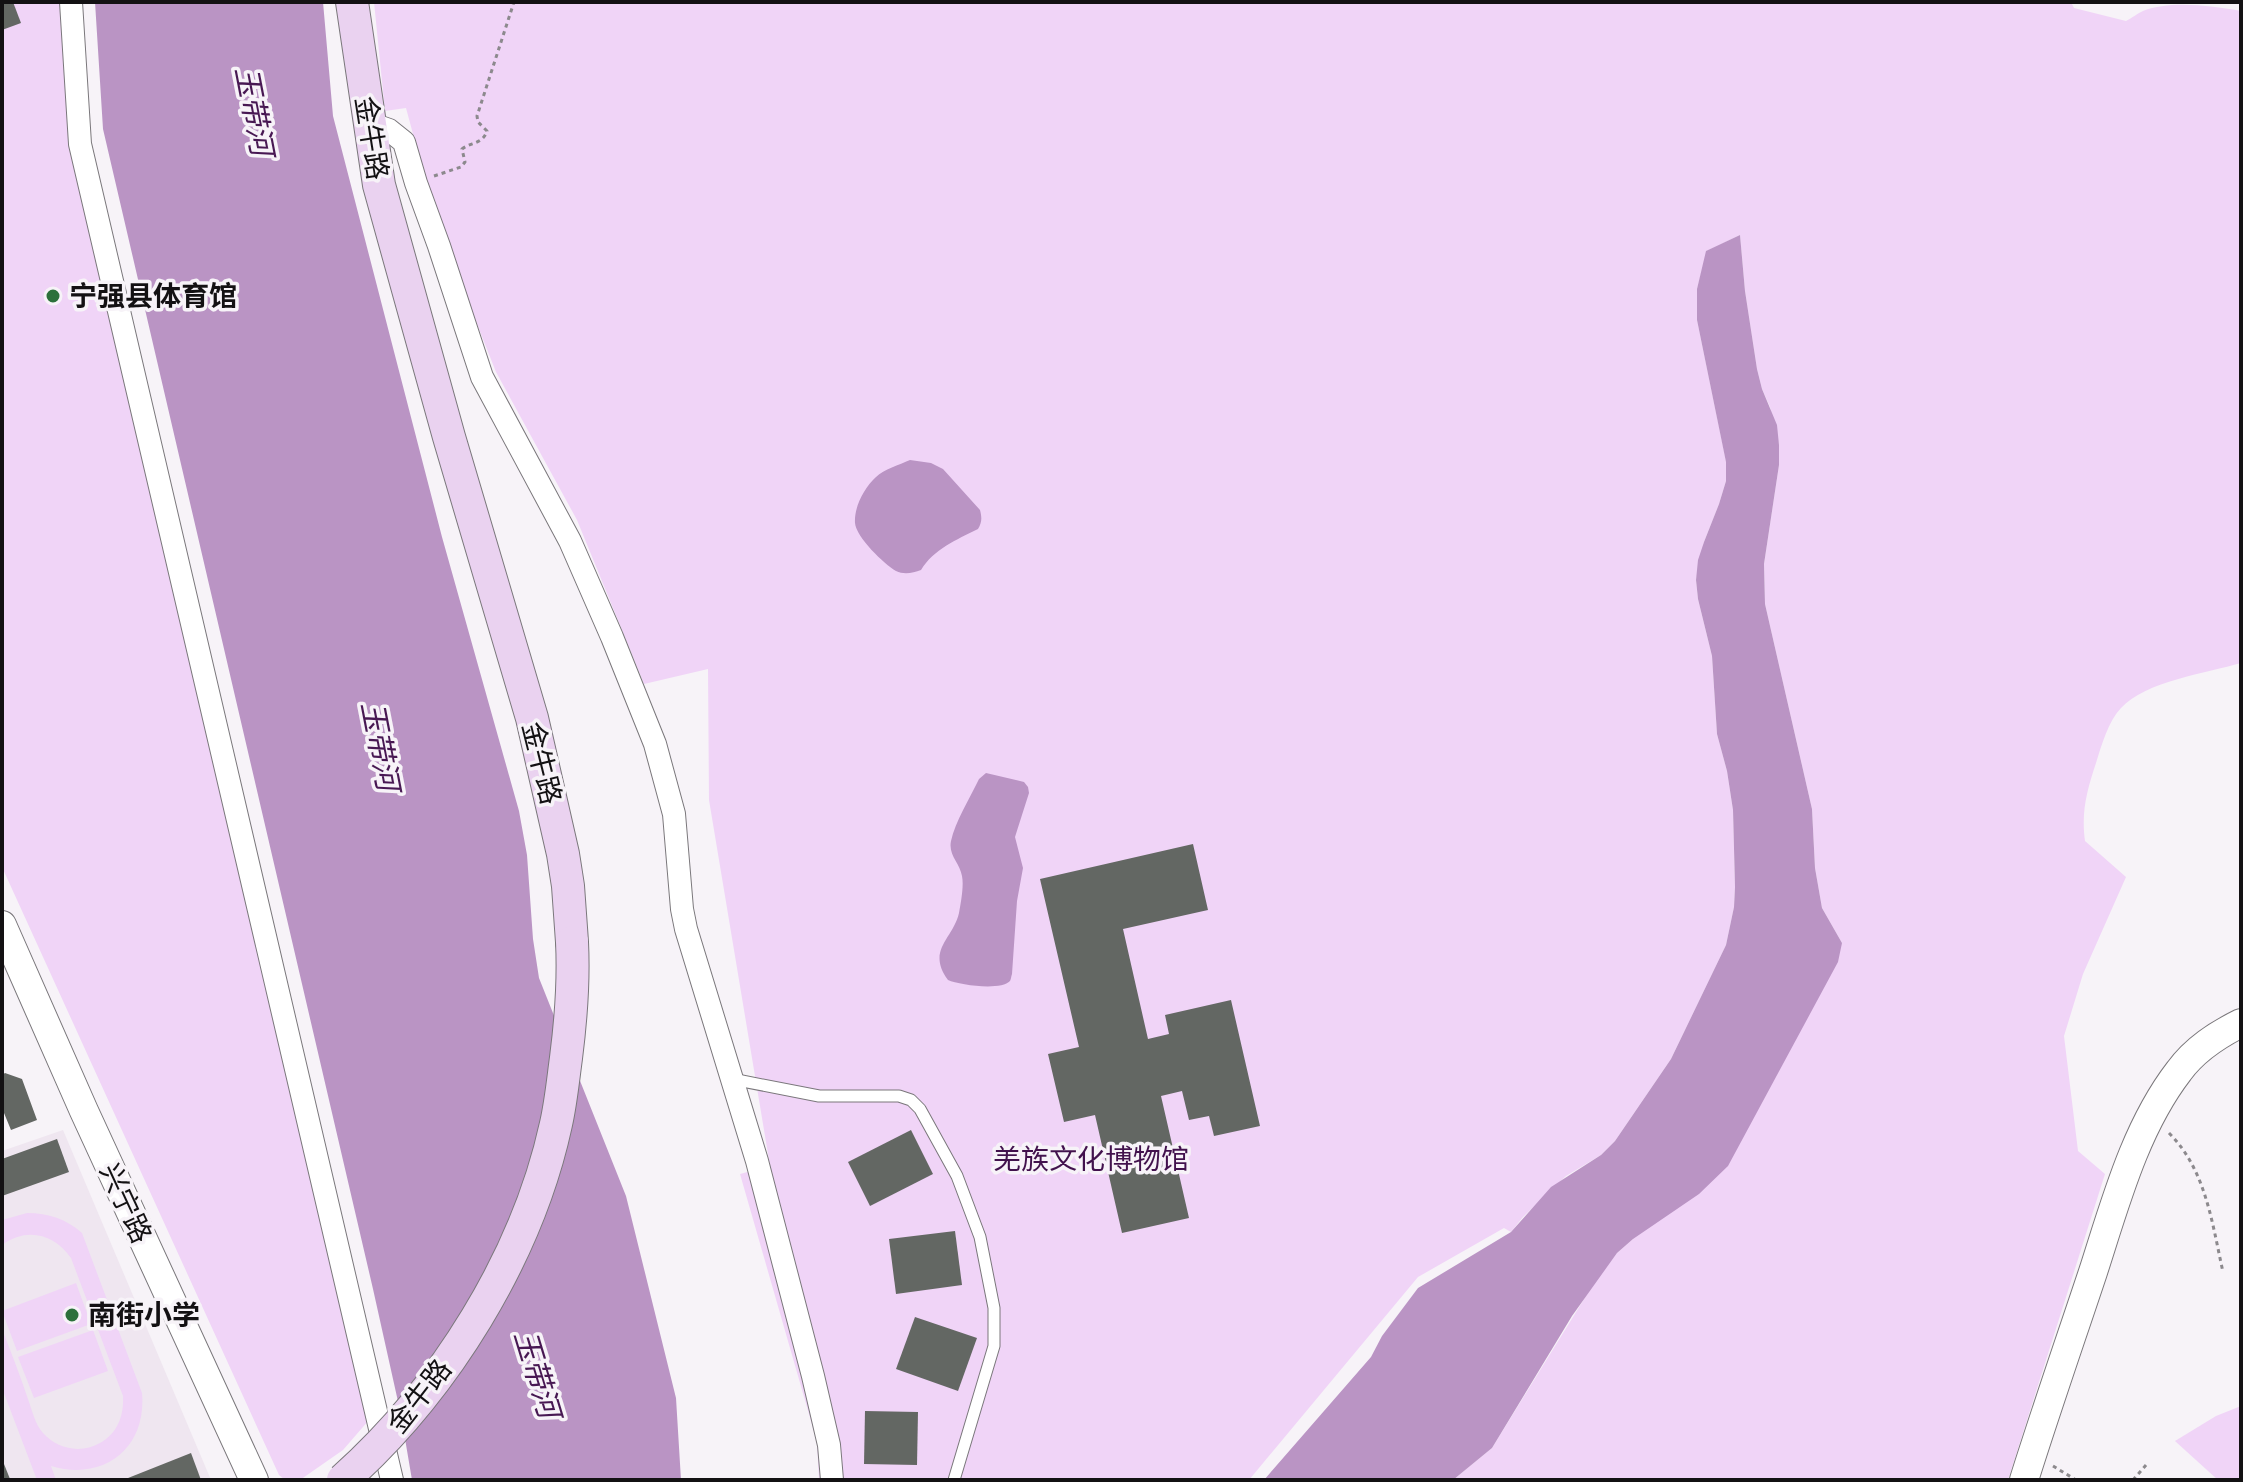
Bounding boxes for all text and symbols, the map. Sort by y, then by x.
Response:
water label: 玉带河 [225,63,285,164]
street label: 金牛路 [345,93,398,183]
place label: 宁强县体育馆 [69,276,237,317]
marker: 宁强县体育馆 [44,287,62,305]
water label: 玉带河 [351,698,411,799]
street label: 金牛路 [511,717,572,809]
park label: 羌族文化博物馆 [993,1139,1189,1180]
street label: 兴宁路 [89,1156,162,1250]
place label: 南街小学 [88,1295,200,1336]
marker: 南街小学 [63,1306,81,1324]
water label: 玉带河 [504,1325,573,1428]
street label: 金牛路 [377,1351,461,1442]

